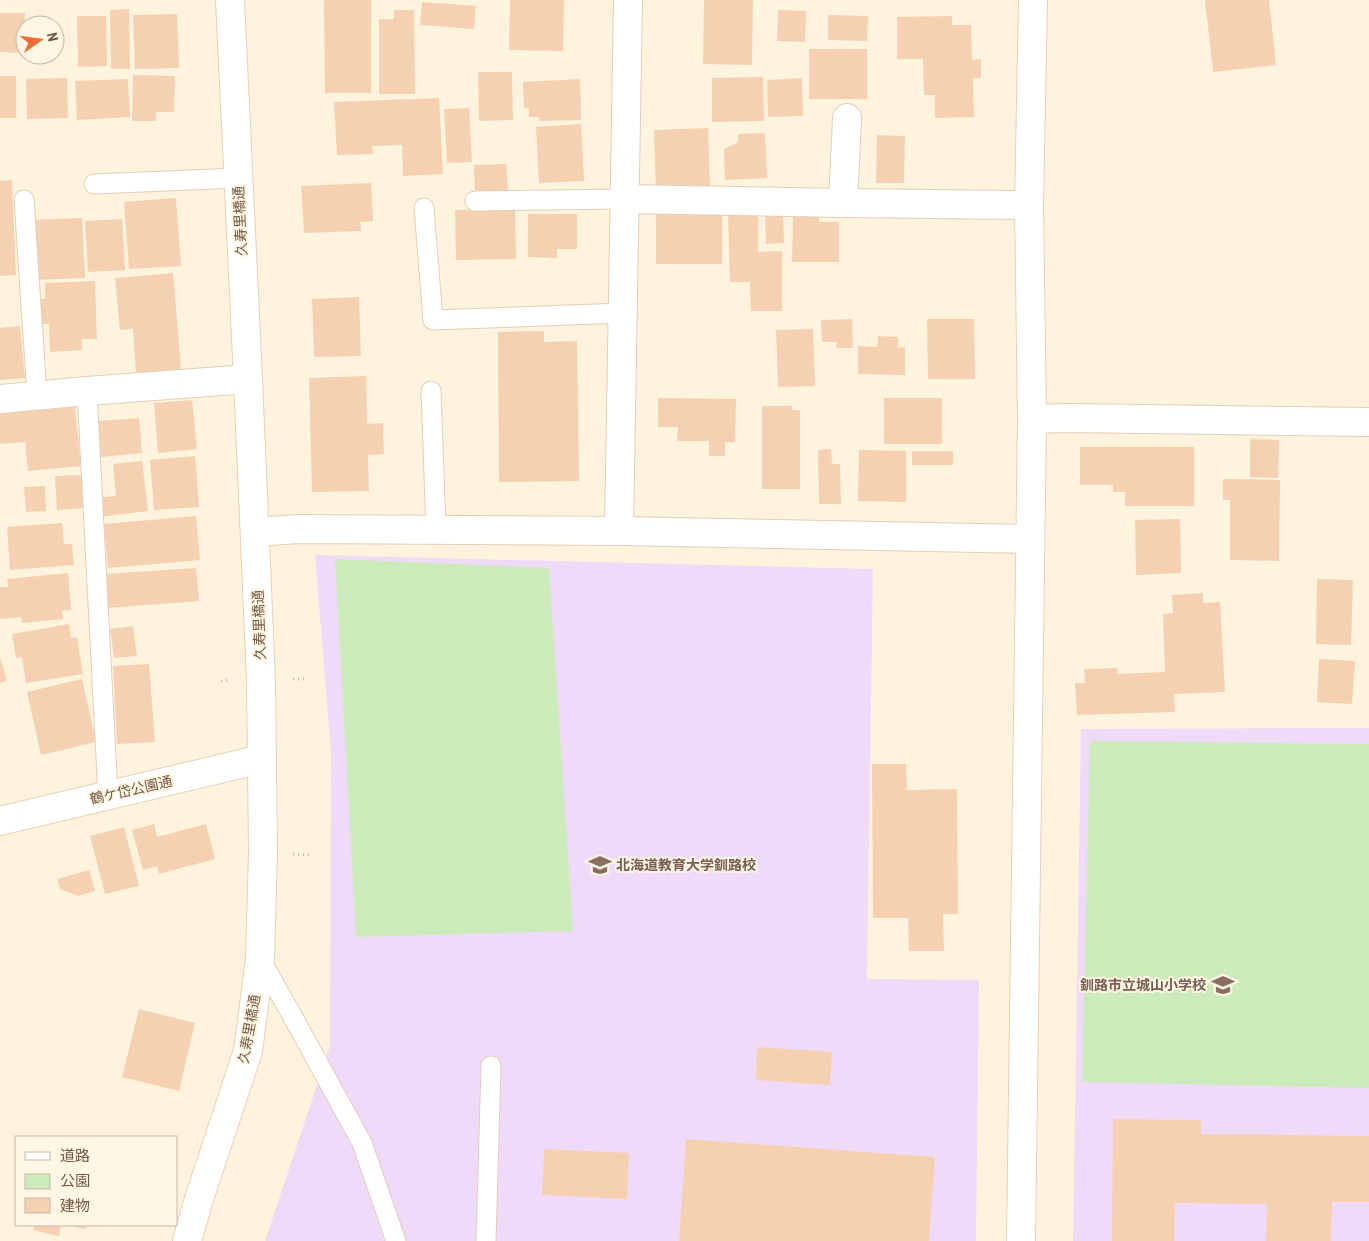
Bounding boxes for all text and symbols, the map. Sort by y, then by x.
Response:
north arrow [15,15,65,65]
text: N [44,31,61,43]
street label: 久寿里橋通 [230,186,250,256]
street label: 久寿里橋通 [250,590,268,660]
street label: 鶴ケ岱公園通 [88,773,174,807]
school or university icon: 北海道教育大学釧路校 [587,852,613,878]
place label: 北海道教育大学釧路校 [616,857,756,873]
school or university icon: 釧路市立城山小学校 [1210,972,1236,998]
place label: 釧路市立城山小学校 [1080,977,1206,993]
street label: 久寿里橋通 [235,993,263,1065]
legend [15,1136,178,1226]
text: 道路 [60,1147,90,1165]
text: 公園 [60,1172,90,1190]
text: 建物 [60,1197,90,1215]

